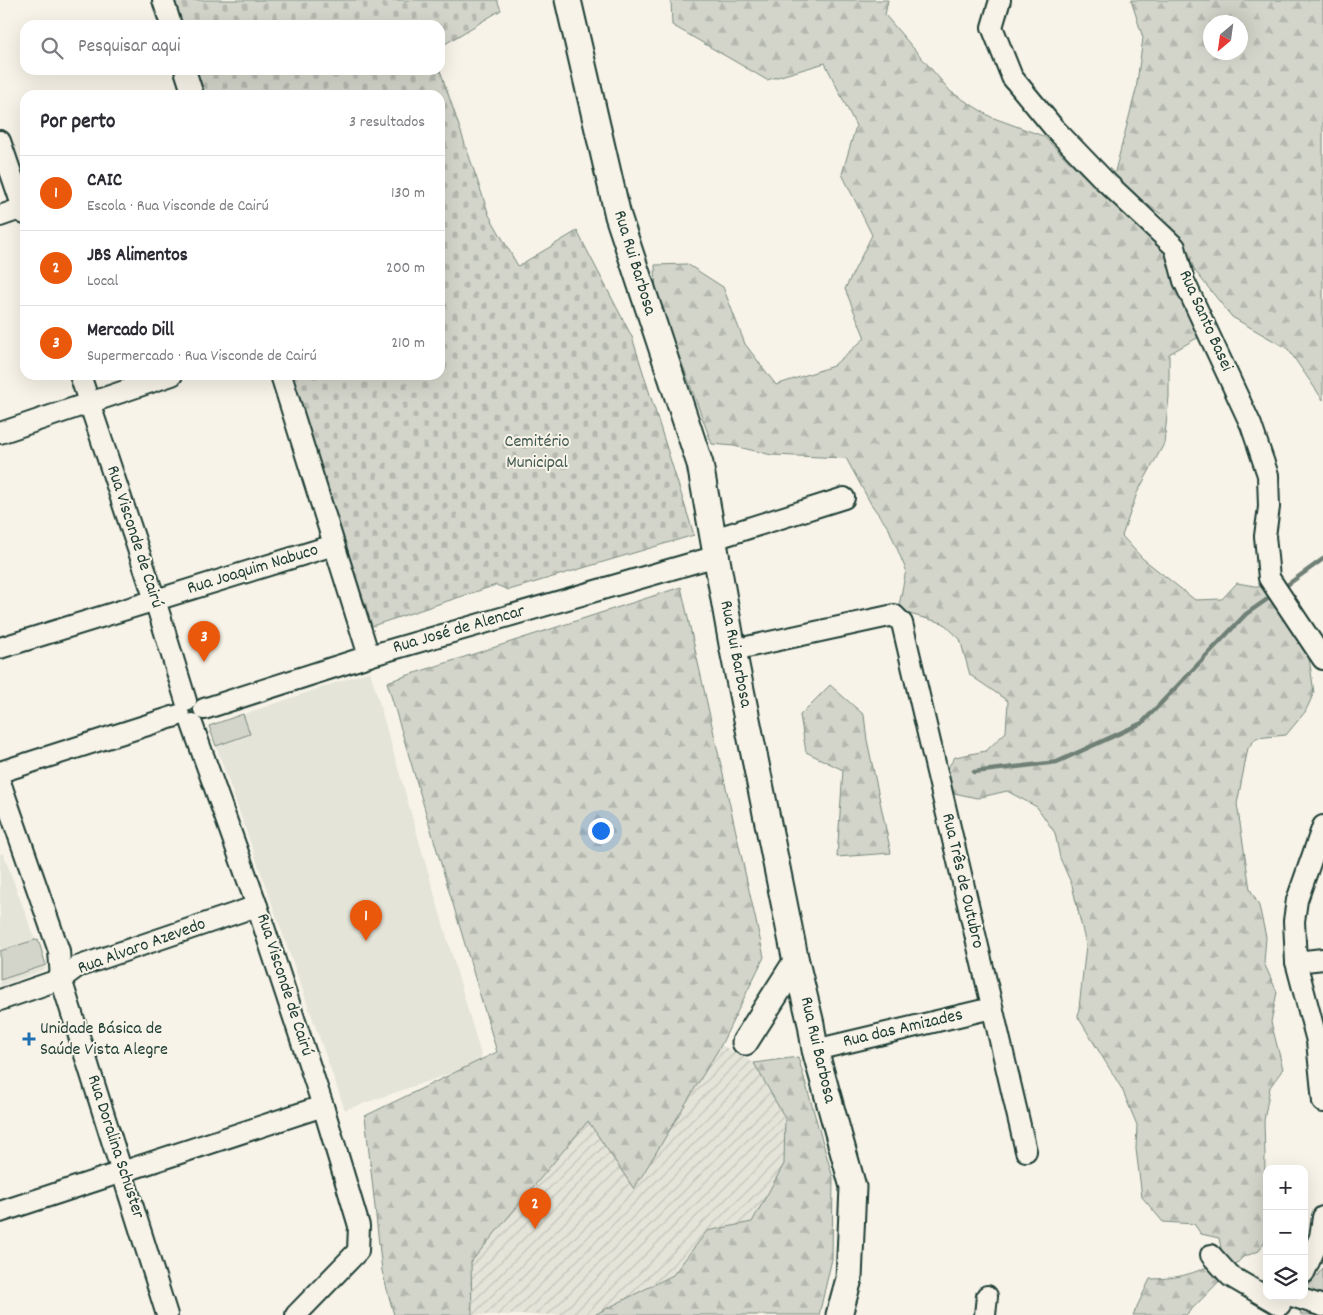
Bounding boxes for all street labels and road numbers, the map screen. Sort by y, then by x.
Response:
street label: Rua Rui Barbosa [606,207,662,319]
street label: Rua Santo Basei [1172,266,1238,376]
street label: Rua Visconde de Cairú [99,463,169,611]
street label: Rua Joaquim Nabuco [184,538,322,602]
street label: Rua Rui Barbosa [712,598,758,710]
street label: Rua José de Alencar [390,599,528,661]
street label: Rua Três de Outubro [934,811,990,951]
street label: Rua Visconde de Cairú [249,911,319,1059]
street label: Rua Alvaro Azevedo [75,912,209,982]
street label: Rua Rui Barbosa [793,994,842,1106]
street label: Rua das Amizades [841,1003,965,1055]
street label: Rua Doralina Schuster [80,1072,150,1222]

